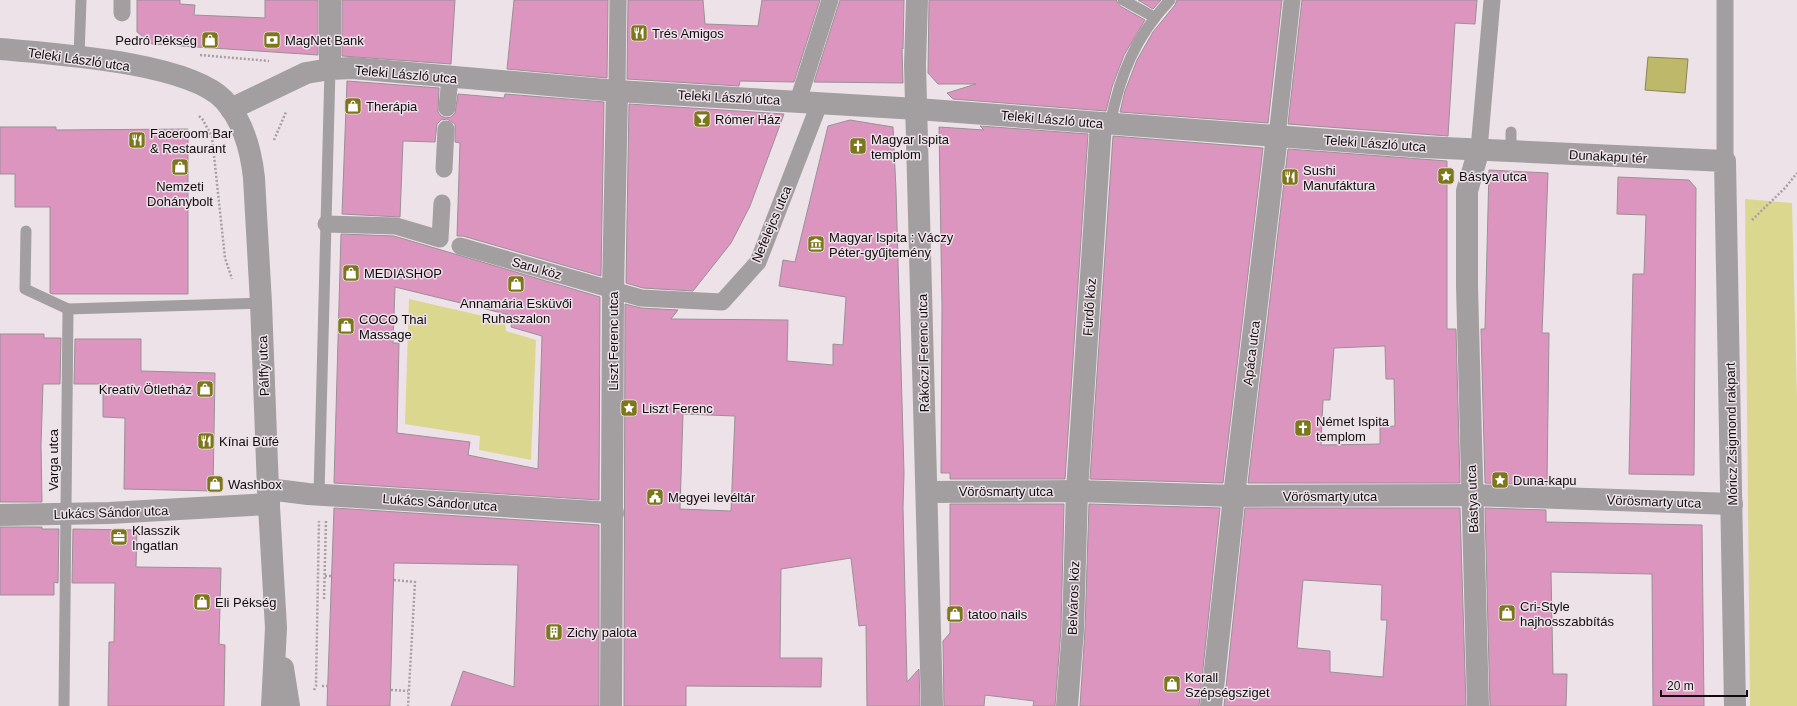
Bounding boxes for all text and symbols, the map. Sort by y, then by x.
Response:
restaurant icon: Trés Amigos [629,23,649,43]
place label: Trés Amigos [652,26,724,41]
shop icon: Pedró Pékség [200,30,220,50]
bank icon: MagNet Bank [262,30,282,50]
place label: Pedró Pékség [115,33,197,48]
place label: MagNet Bank [285,33,364,48]
street label: Teleki László utca [27,45,132,74]
street label: Teleki László utca [354,63,458,87]
street label: Teleki László utca [677,87,781,108]
shop icon: Therápia [343,96,363,116]
place label: Therápia [366,99,418,114]
street label: Teleki László utca [1000,108,1104,132]
bar icon: Rómer Ház [692,109,712,129]
place label: Rómer Ház [715,112,781,127]
place label: Faceroom Bar & Restaurant [150,126,233,156]
restaurant icon: Faceroom Bar & Restaurant [127,130,147,150]
place label: Magyar Ispita templom [871,132,950,162]
street label: Teleki László utca [1323,132,1427,155]
church icon: Magyar Ispita templom [848,136,868,156]
street label: Dunakapu tér [1569,147,1648,166]
shop icon: Nemzeti Dohánybolt [170,157,190,177]
place label: Sushi Manufáktura [1303,163,1376,193]
place icon: Bástya utca [1436,166,1456,186]
restaurant icon: Sushi Manufáktura [1280,167,1300,187]
place label: Bástya utca [1459,169,1528,184]
place label: Nemzeti Dohánybolt [147,179,213,209]
street label: Nefelejcs utca [749,183,795,265]
place label: Magyar Ispita : Váczy Péter-gyűjtemény [829,230,954,260]
museum icon: Magyar Ispita : Váczy Péter-gyűjtemény [806,234,826,254]
street label: Saru köz [510,254,564,283]
shop icon: MEDIASHOP [341,263,361,283]
place label: MEDIASHOP [364,266,442,281]
shop icon: Annamária Esküvői Ruhaszalon [506,274,526,294]
street label: Fürdő köz [1080,278,1099,336]
street label: Liszt Ferenc utca [606,291,621,391]
street label: Rákóczi Ferenc utca [915,293,932,412]
place label: Annamária Esküvői Ruhaszalon [460,296,572,326]
place label: COCO Thai Massage [359,312,427,342]
shop icon: COCO Thai Massage [336,316,356,336]
street label: Apáca utca [1240,319,1263,386]
street label: Pálffy utca [255,335,272,396]
street label: Móricz Zsigmond rakpart [1723,362,1740,506]
shop icon: Kreatív Ötletház [195,379,215,399]
place label: Kreatív Ötletház [99,382,192,397]
place icon: Liszt Ferenc [619,398,639,418]
place label: Liszt Ferenc [642,401,713,416]
place label: Német Ispita templom [1316,414,1390,444]
church icon: Német Ispita templom [1293,418,1313,438]
street label: Varga utca [46,428,61,491]
restaurant icon: Kínai Büfé [196,431,216,451]
place label: Kínai Büfé [219,434,279,449]
street label: Bástya utca [1464,464,1481,533]
place icon: Duna-kapu [1490,470,1510,490]
place label: Duna-kapu [1513,473,1577,488]
shop icon: Washbox [205,474,225,494]
place label: Washbox [228,477,282,492]
street label: Vörösmarty utca [959,484,1054,499]
public building icon: Megyei levéltár [645,487,665,507]
street label: Vörösmarty utca [1283,489,1378,504]
place label: Megyei levéltár [668,490,756,505]
street label: Lukács Sándor utca [382,491,499,514]
street label: Vörösmarty utca [1606,492,1702,511]
street label: Lukács Sándor utca [53,503,169,522]
place label: Klasszik Ingatlan [132,523,180,553]
office icon: Klasszik Ingatlan [109,527,129,547]
street label: Belváros köz [1065,561,1082,635]
shop icon: Eli Pékség [192,592,212,612]
place label: Eli Pékség [215,595,276,610]
place label: Cri-Style hajhosszabbítás [1520,599,1614,629]
shop icon: Cri-Style hajhosszabbítás [1497,603,1517,623]
shop icon: tatoo nails [945,604,965,624]
place label: tatoo nails [968,607,1028,622]
building icon: Zichy palota [544,622,564,642]
place label: Zichy palota [567,625,638,640]
place label: Korall Szépségsziget [1185,670,1270,700]
scale bar [1661,672,1747,698]
shop icon: Korall Szépségsziget [1162,674,1182,694]
text: 20 m [1667,679,1694,693]

